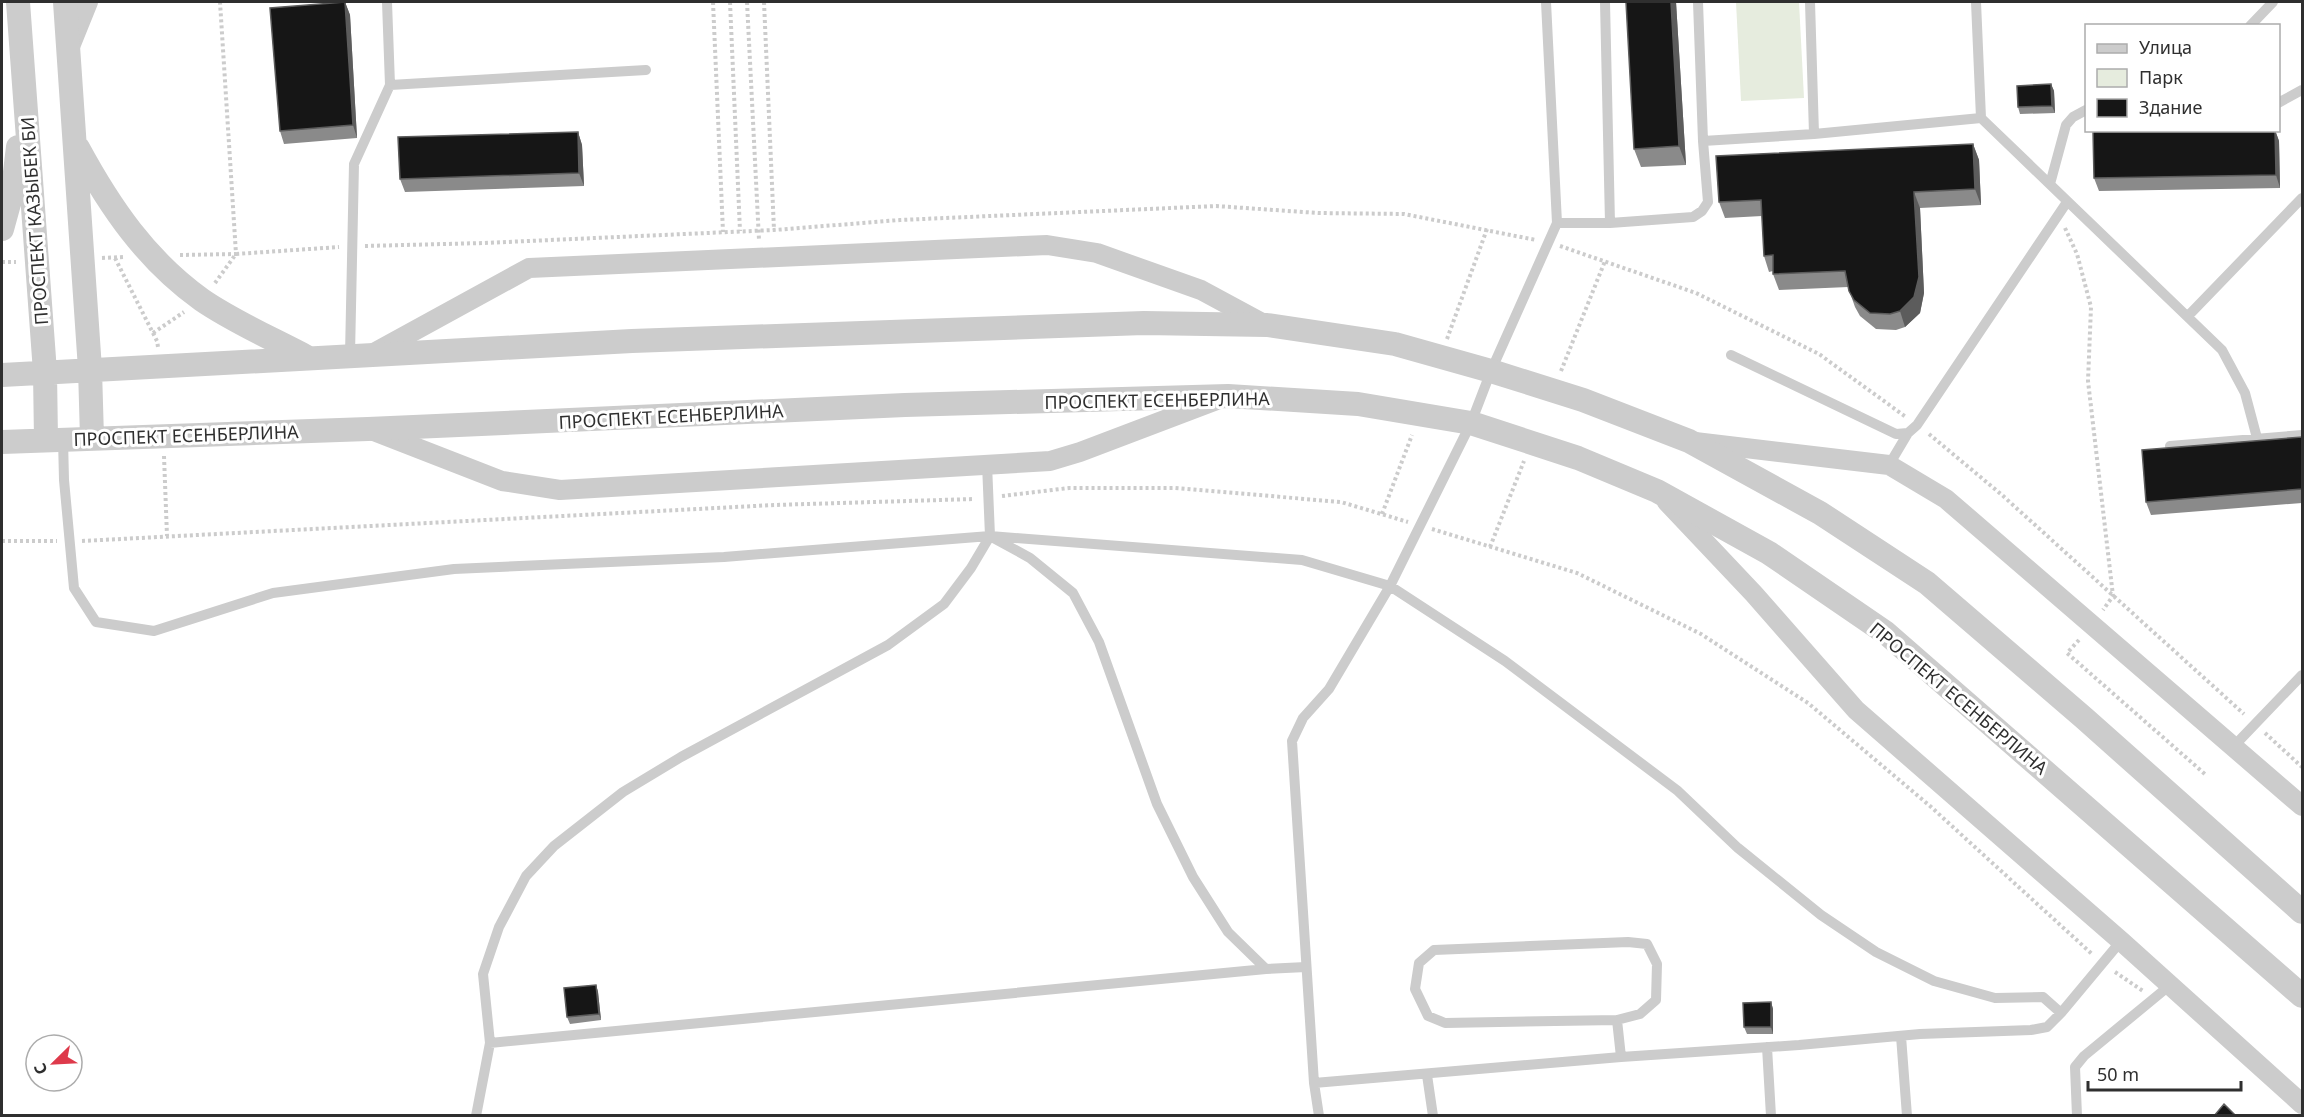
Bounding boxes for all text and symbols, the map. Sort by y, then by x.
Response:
legend [2085,24,2280,132]
text: Улица [2139,35,2192,59]
text: Парк [2139,65,2183,89]
text: Здание [2139,95,2203,119]
street label: ПРОСПЕКТ КАЗЫБЕК БИ [15,116,53,326]
street label: ПРОСПЕКТ ЕСЕНБЕРЛИНА [1044,386,1270,414]
street label: ПРОСПЕКТ ЕСЕНБЕРЛИНА [558,398,785,434]
street label: ПРОСПЕКТ ЕСЕНБЕРЛИНА [73,419,299,451]
street label: ПРОСПЕКТ ЕСЕНБЕРЛИНА [1865,616,2053,780]
north arrow [24,1033,84,1093]
scale bar [2088,1054,2241,1092]
text: С [28,1060,52,1078]
text: 50 m [2097,1062,2139,1086]

